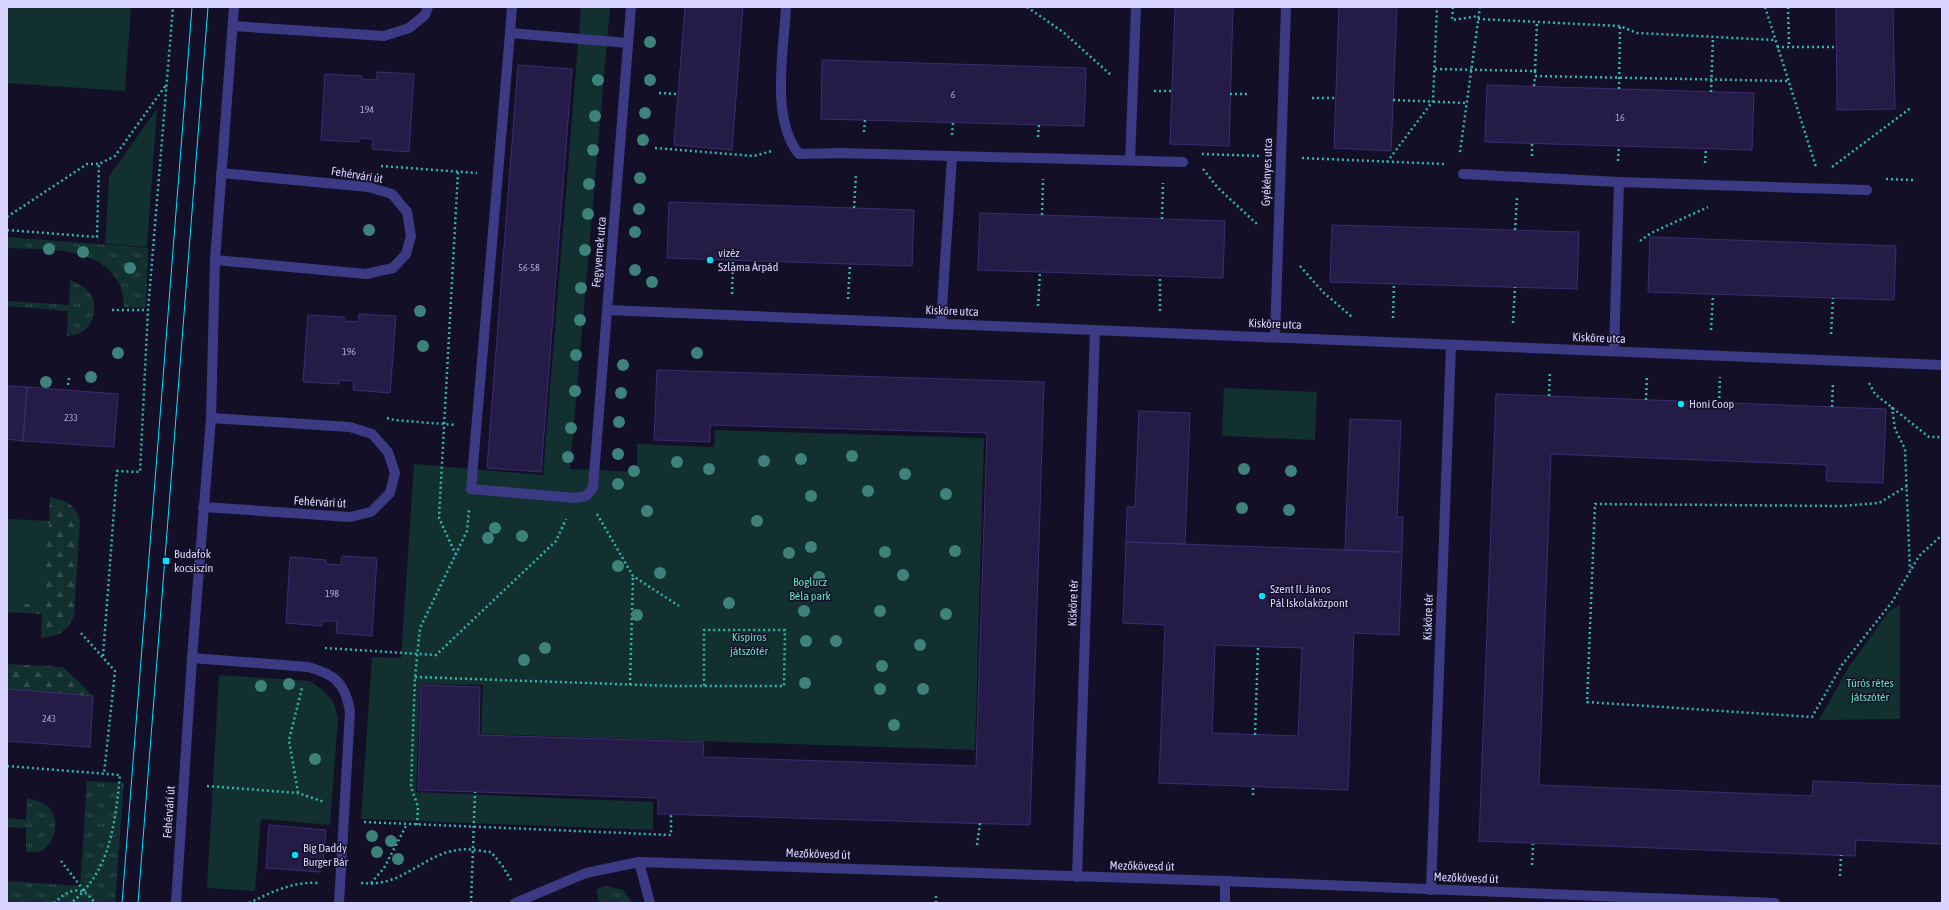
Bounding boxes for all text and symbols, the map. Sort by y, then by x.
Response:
house number: 6 [951,89,956,100]
house number: 194 [360,104,374,115]
house number: 16 [1615,112,1625,123]
street label: Gyékényes utca [1259,138,1275,206]
street label: Fehérvári út [330,164,385,186]
street label: Fegyvernek utca [589,216,609,288]
place label: vizéz Szlama Árpád [718,246,778,274]
marker: vizéz Szlama Árpád [705,255,715,265]
house number: 56-58 [518,262,540,273]
street label: Kisköre utca [925,303,979,319]
street label: Kisköre utca [1248,316,1302,332]
street label: Kisköre utca [1572,330,1626,346]
house number: 196 [342,346,356,357]
place label: Honi Coop [1689,397,1735,411]
marker: Honi Coop [1676,399,1686,409]
house number: 233 [64,412,78,423]
street label: Fehérvári út [293,494,347,510]
place label: Budafok kocsiszín [174,547,213,575]
marker: Budafok kocsiszín [161,556,171,566]
park label: Boglucz Béla park [789,575,832,603]
street label: Kisköre tér [1065,579,1081,626]
place label: Szent II. János Pál Iskolaközpont [1270,582,1349,610]
house number: 198 [325,588,339,599]
marker: Szent II. János Pál Iskolaközpont [1257,591,1267,601]
street label: Kisköre tér [1420,593,1436,640]
park label: Kispiros játszótér [729,630,769,658]
park label: Túrós rétes játszótér [1846,676,1894,704]
house number: 243 [42,713,56,724]
street label: Fehérvári út [160,785,178,839]
place label: Big Daddy Burger Bár [303,841,348,869]
street label: Mezőkövesd út [785,846,851,862]
marker: Big Daddy Burger Bár [290,850,300,860]
street label: Mezőkövesd út [1109,858,1175,874]
street label: Mezőkövesd út [1433,870,1499,886]

